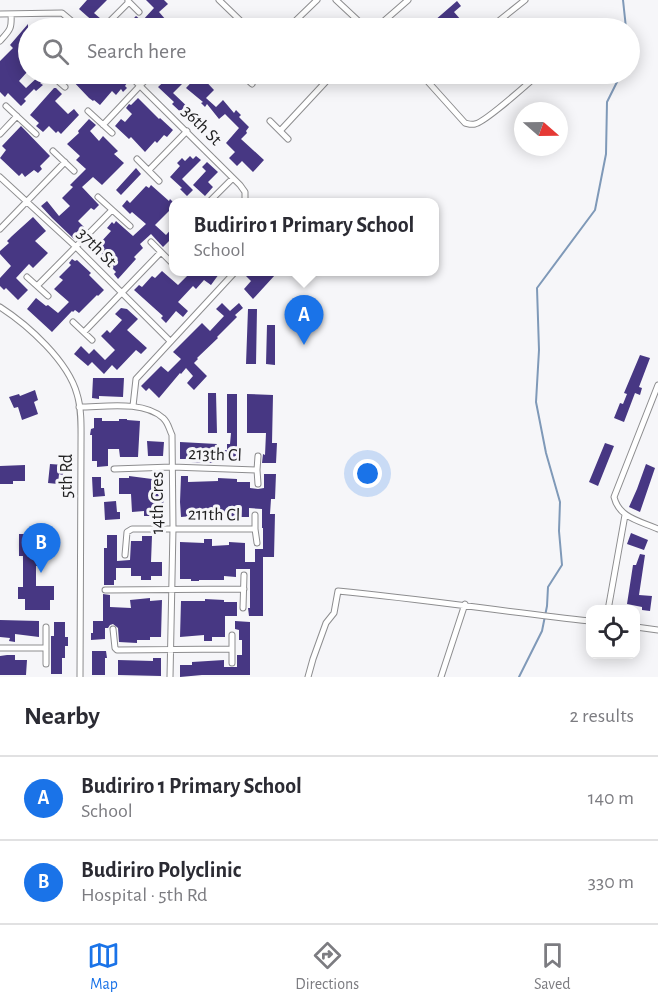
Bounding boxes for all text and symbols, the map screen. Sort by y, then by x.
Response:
search box [18,18,640,84]
icon: search [39,35,72,68]
text: Search here [87,40,186,62]
street label: 36th St [178,102,225,149]
north arrow [514,102,568,156]
popup [169,198,439,276]
text: Budiriro 1 Primary School [194,214,414,236]
street label: 37th St [73,225,120,271]
text: School [194,240,245,260]
pin: A [284,296,324,345]
street label: 213th Cl [188,445,242,465]
street label: 5th Rd [58,454,76,498]
your location [353,459,382,488]
street label: 14th Cres [149,472,167,534]
street label: 211th Cl [188,506,240,524]
pin: B [22,524,60,573]
map controls [586,605,640,659]
button: locate [586,605,640,659]
text: Nearby [24,703,100,729]
text: 2 results [570,706,634,726]
text: Budiriro 1 Primary School [81,775,302,797]
text: A [38,788,50,808]
text: 140 m [588,788,634,808]
text: School [81,801,133,821]
text: Budiriro Polyclinic [81,859,241,881]
text: B [38,872,49,892]
text: 330 m [588,872,634,892]
text: Hospital · 5th Rd [81,885,207,905]
tab: Map [87,939,120,994]
tab: Directions [295,939,359,994]
tab: Saved [534,939,571,994]

